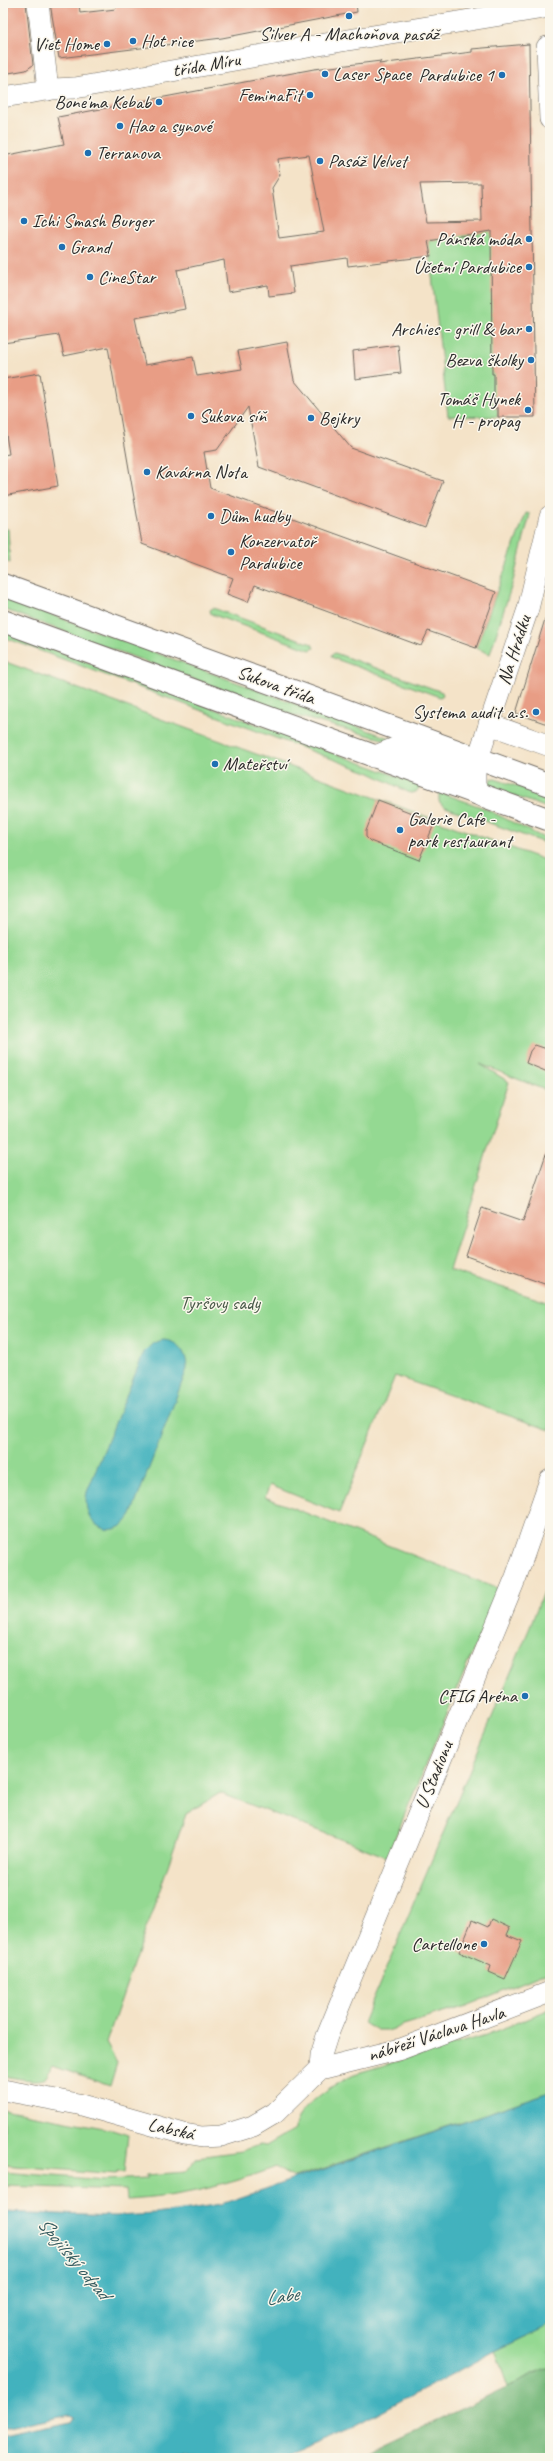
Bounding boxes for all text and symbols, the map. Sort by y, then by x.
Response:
marker: Silver A - Machoňova pasáž [344,11,354,21]
place label: Silver A - Machoňova pasáž [260,22,441,46]
place label: Hot rice [141,29,195,53]
place label: Viet Home [34,32,101,56]
marker: Hot rice [128,36,138,46]
marker: Viet Home [102,39,112,49]
street label: třída Míru [170,47,243,83]
place label: Laser Space [333,62,412,86]
place label: Pardubice 1 [418,63,495,87]
marker: Laser Space [320,69,330,79]
marker: Pardubice 1 [497,70,507,80]
place label: FeminaFit [238,83,305,107]
place label: Bone'ma Kebab [55,90,153,114]
marker: FeminaFit [305,90,315,100]
marker: Bone'ma Kebab [154,97,164,107]
place label: Hao a synové [128,114,214,138]
marker: Hao a synové [115,121,125,131]
place label: Terranova [96,141,162,165]
marker: Terranova [83,148,93,158]
place label: Pasáž Velvet [328,149,410,173]
marker: Pasáž Velvet [315,156,325,166]
place label: Ichi Smash Burger [32,209,155,233]
marker: Ichi Smash Burger [19,216,29,226]
place label: Pánská móda [436,227,523,251]
marker: Pánská móda [524,234,534,244]
place label: Grand [70,235,113,259]
marker: Grand [57,242,67,252]
place label: Účetní Pardubice [413,255,523,279]
marker: Účetní Pardubice [524,262,534,272]
place label: CineStar [98,265,158,289]
marker: CineStar [85,272,95,282]
place label: Archies - grill & bar [391,317,522,341]
marker: Archies - grill & bar [524,324,534,334]
place label: Bezva školky [446,348,525,372]
marker: Bezva školky [526,355,536,365]
place label: Tomáš Hynek H - propag [437,387,522,433]
place label: Sukova síň [199,404,267,428]
marker: Tomáš Hynek H - propag [523,405,533,415]
place label: Bejkry [319,406,361,430]
marker: Sukova síň [186,411,196,421]
marker: Bejkry [306,413,316,423]
place label: Kavárna Nota [155,460,249,484]
marker: Kavárna Nota [142,467,152,477]
place label: Dům hudby [219,504,292,528]
marker: Dům hudby [206,511,216,521]
place label: Konzervatoř Pardubice [239,529,318,575]
marker: Konzervatoř Pardubice [226,547,236,557]
street label: Na Hrádku [492,611,537,688]
street label: Sukova třída [234,660,320,711]
place label: Systema audit a.s. [412,700,528,724]
marker: Systema audit a.s. [531,707,541,717]
place label: Mateřství [223,752,291,776]
marker: Mateřství [210,759,220,769]
place label: Galerie Cafe - park restaurant [408,807,514,853]
marker: Galerie Cafe - park restaurant [395,825,405,835]
park label: Tyršovy sady [180,1291,261,1315]
place label: CFIG Aréna [438,1684,519,1708]
marker: CFIG Aréna [520,1691,530,1701]
street label: U Stadionu [410,1737,459,1813]
place label: Cartellone [412,1932,478,1956]
marker: Cartellone [479,1939,489,1949]
street label: nábřeží Václava Havla [364,2000,509,2067]
street label: Labská [146,2112,198,2146]
water label: Spojilský odpad [32,2212,120,2309]
water label: Labe [264,2281,303,2311]

